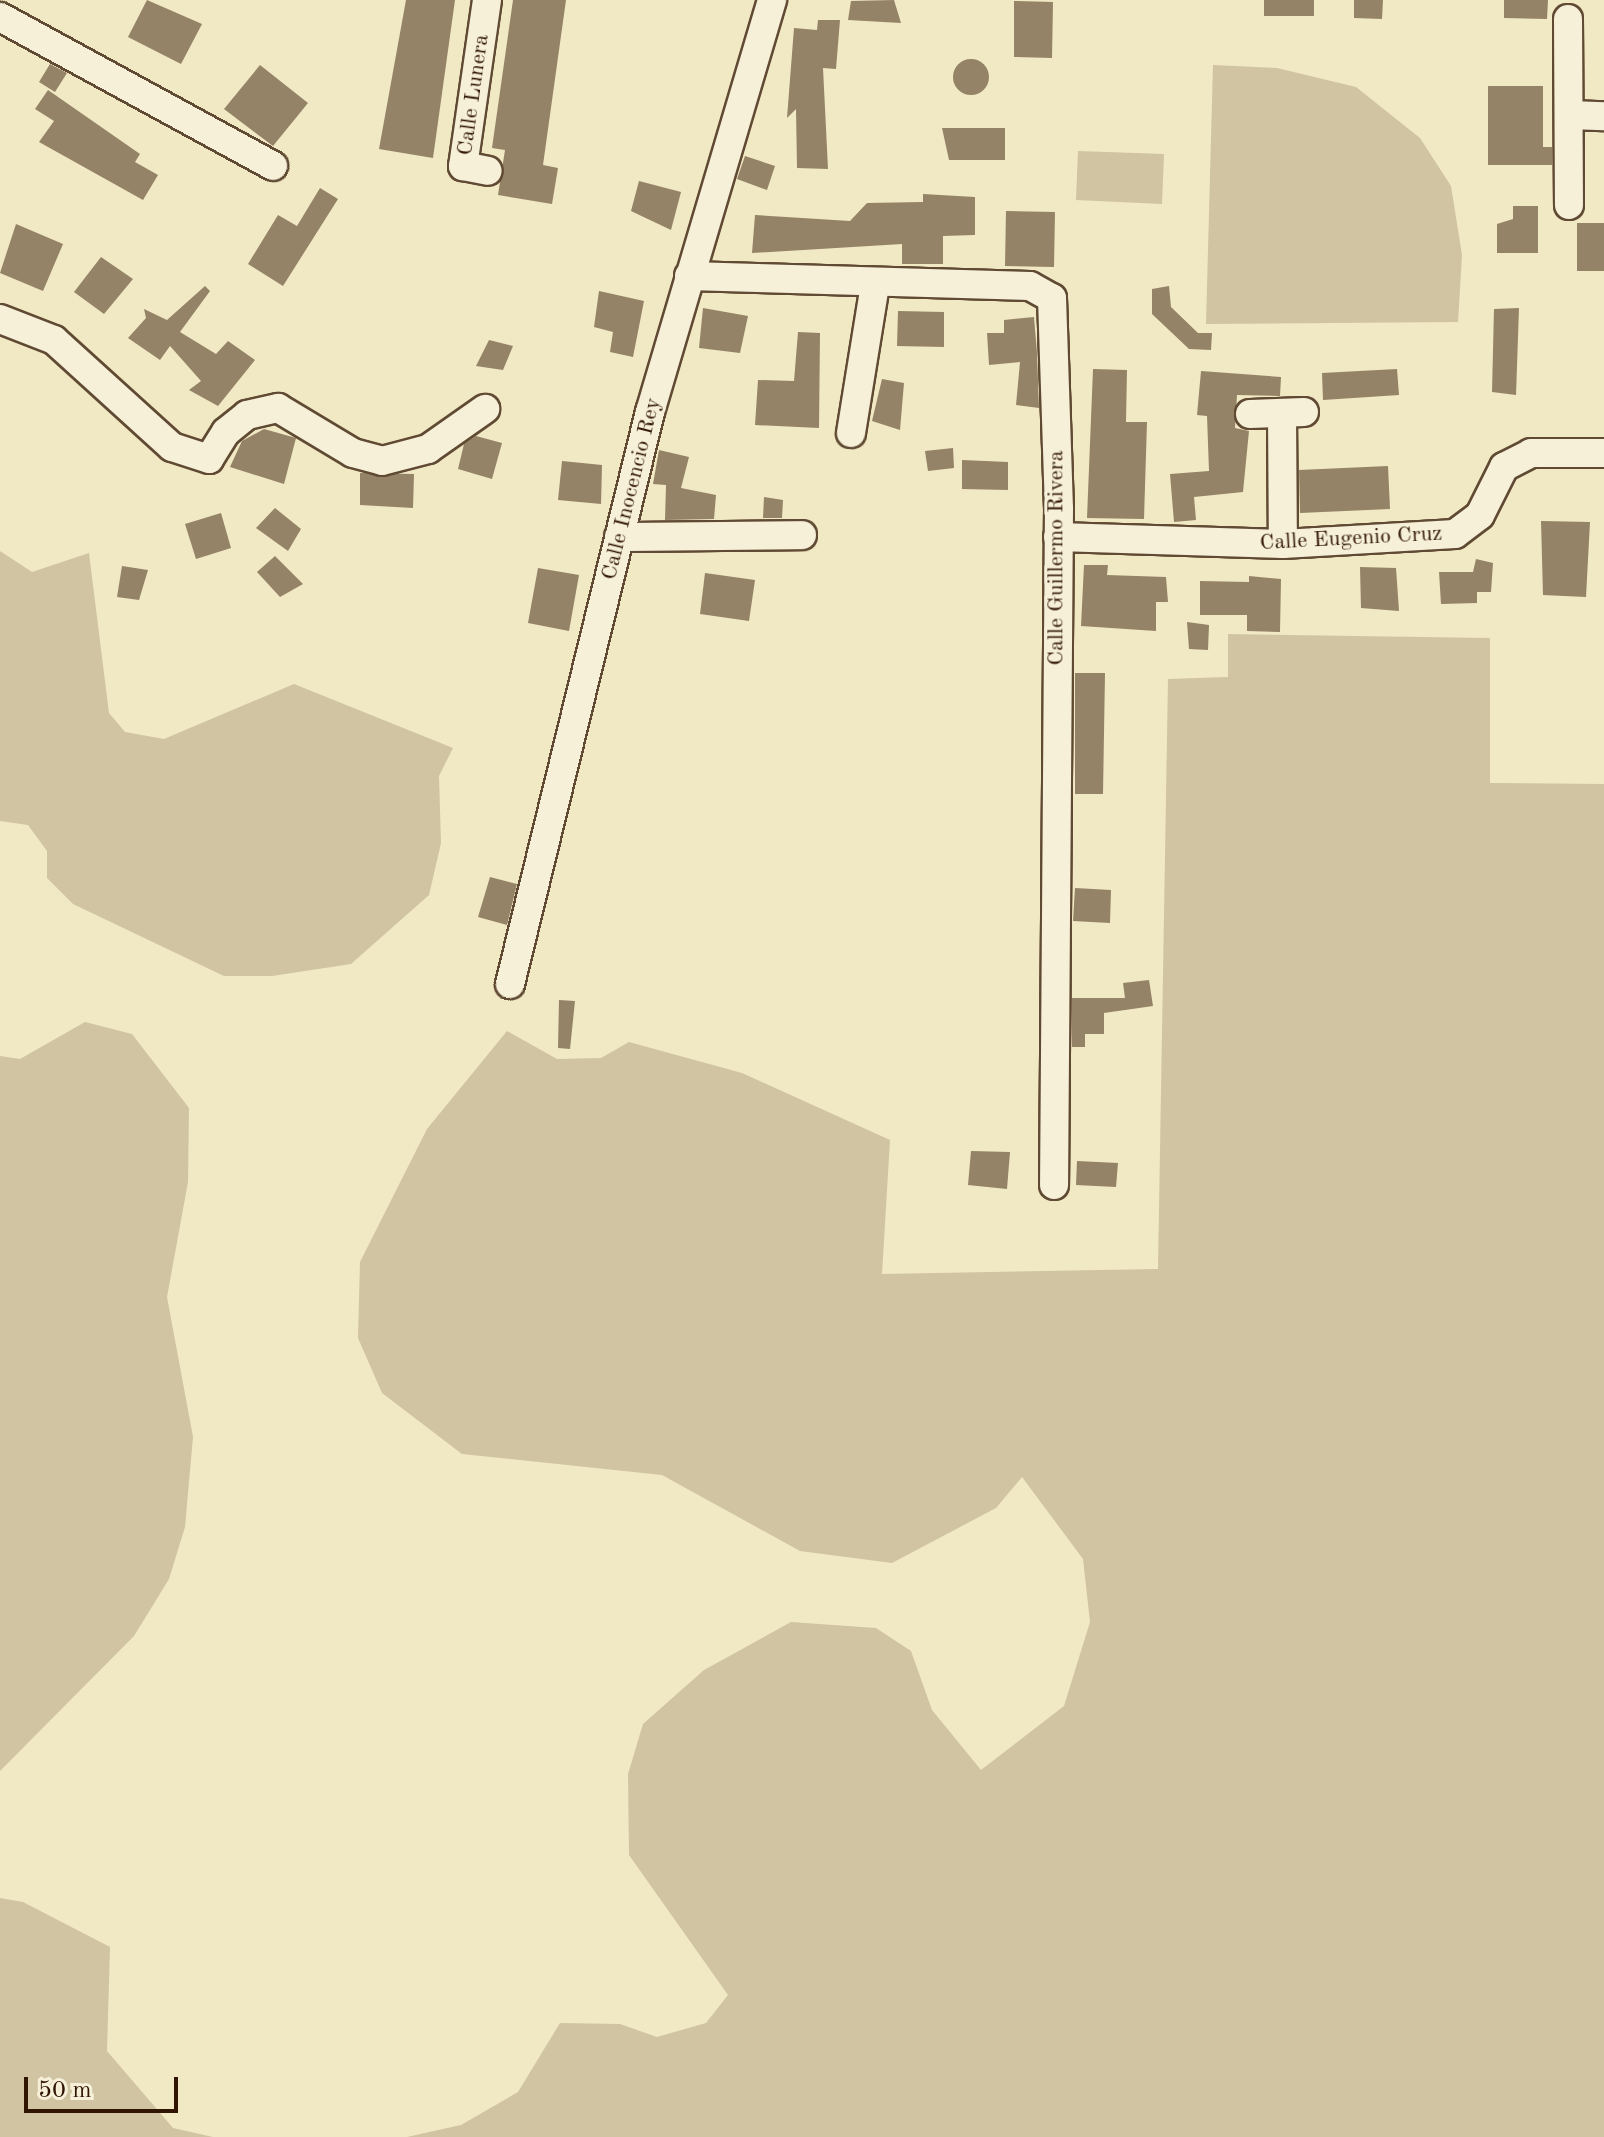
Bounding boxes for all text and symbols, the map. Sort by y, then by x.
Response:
street label: Calle Lunera [452,33,496,157]
street label: Calle Inocencio Rey [597,395,667,583]
street label: Calle Guillermo Rivera [1044,450,1070,666]
street label: Calle Eugenio Cruz [1259,521,1443,557]
scale bar [28,2061,182,2111]
text: 50 m [38,2079,92,2103]

